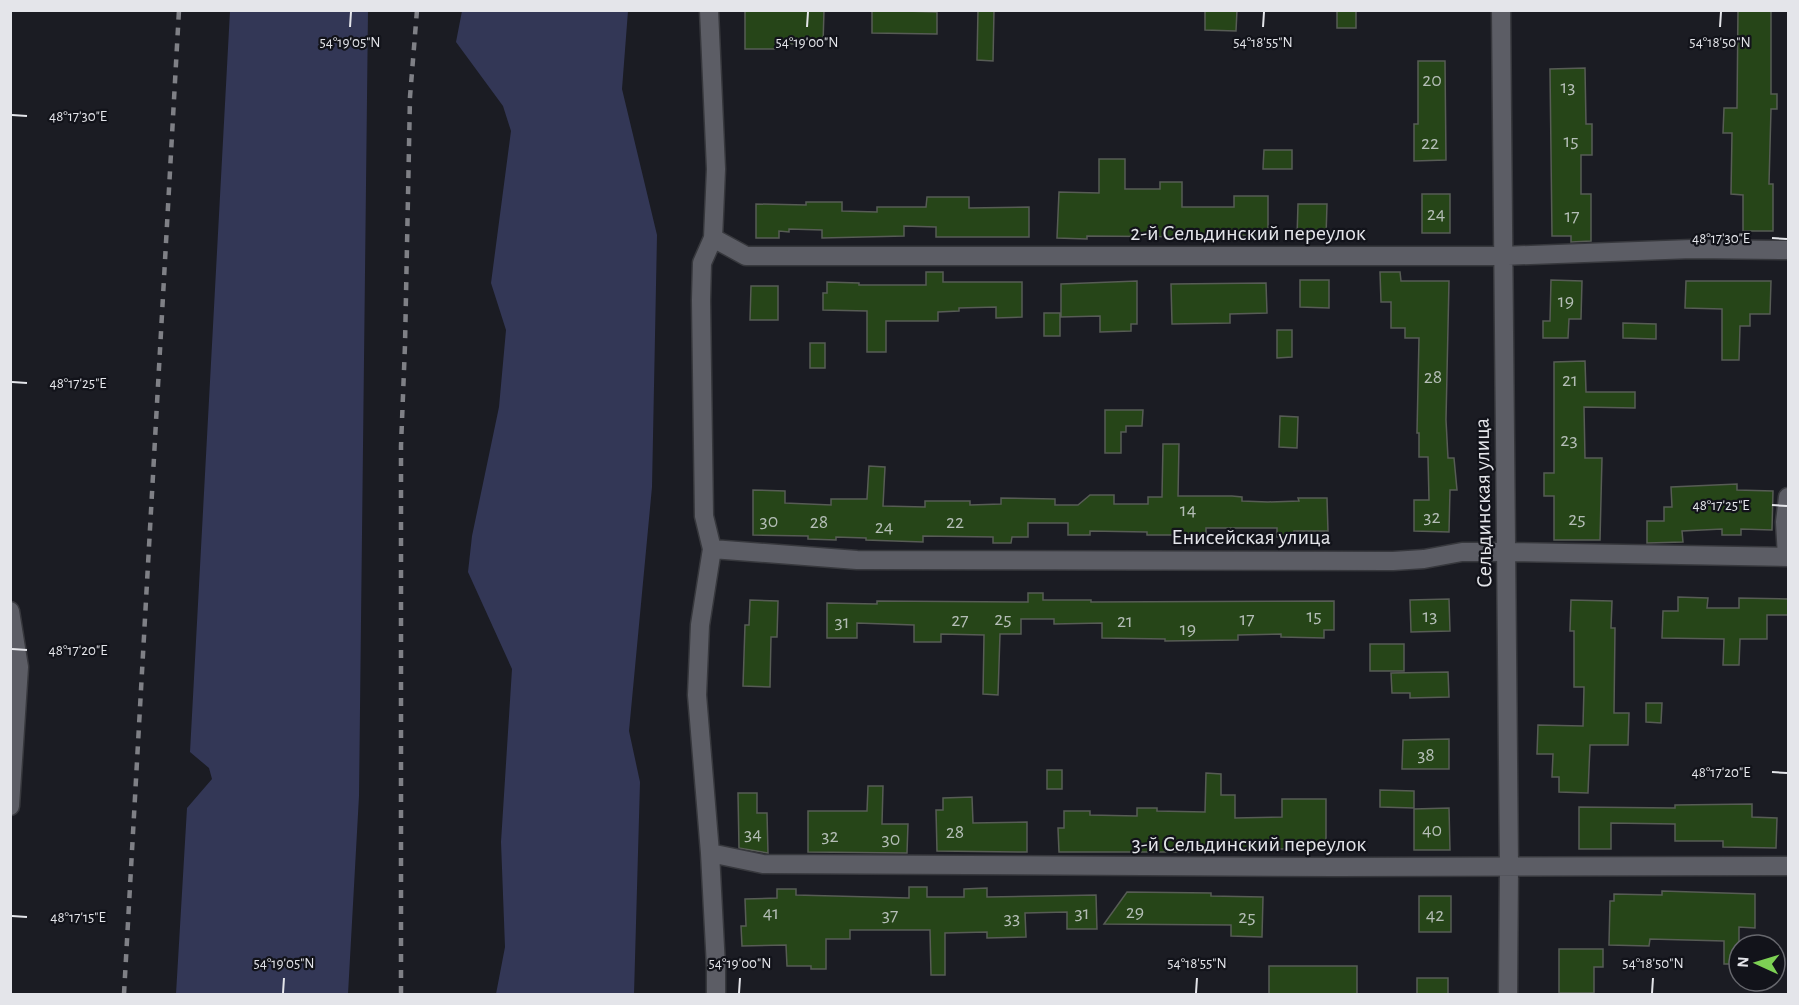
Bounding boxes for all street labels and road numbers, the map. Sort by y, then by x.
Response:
street label: 2-й Сельдинский переулок [1130,222,1366,244]
street label: Сельдинская улица [1471,418,1495,588]
street label: Енисейская улица [1171,526,1331,548]
street label: 3-й Сельдинский переулок [1132,833,1366,855]

